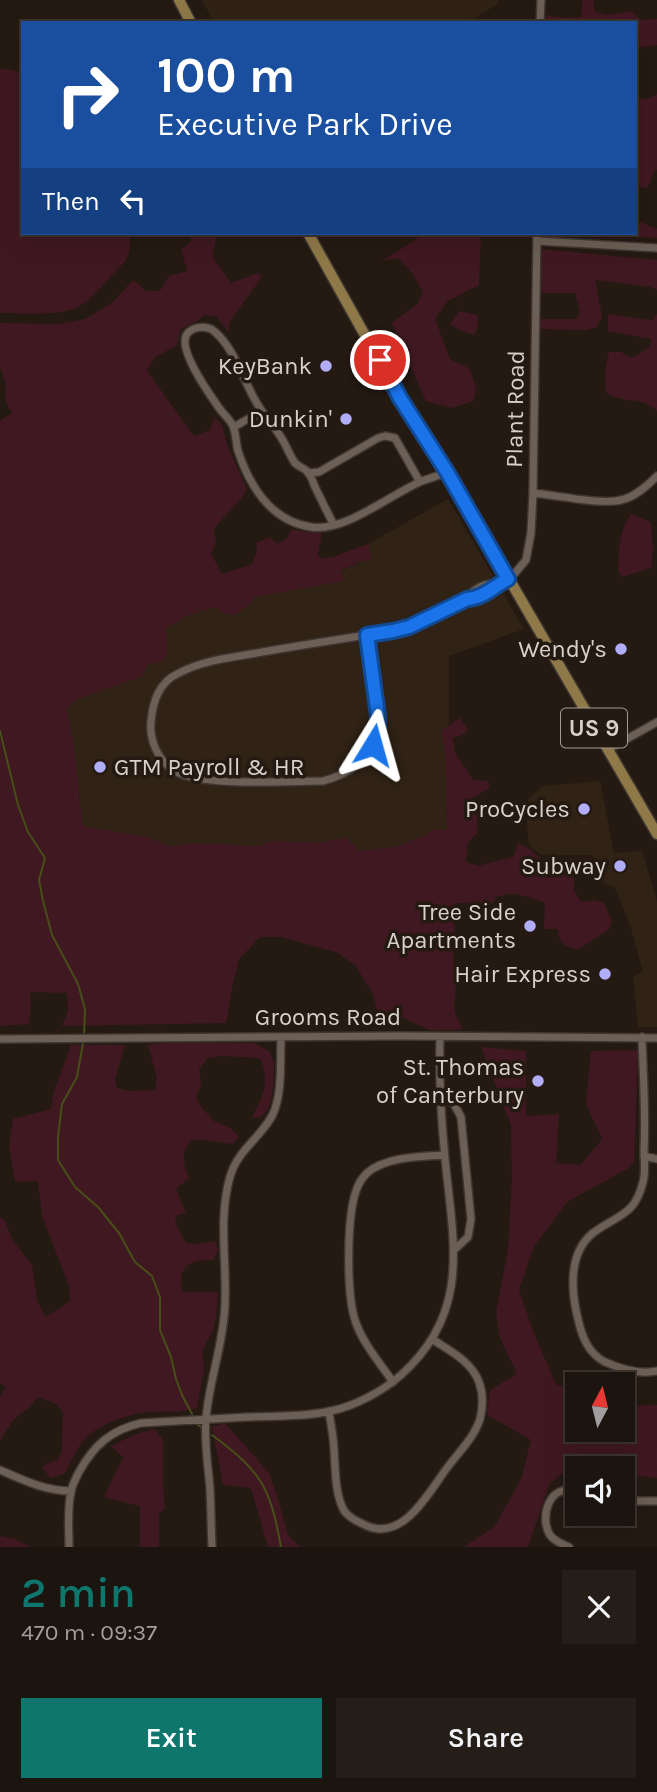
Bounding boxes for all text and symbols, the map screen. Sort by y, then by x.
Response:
text: 100 m [157,47,295,104]
icon: right [42,49,133,140]
text: Executive Park Drive [157,106,453,143]
icon: left [114,182,152,220]
text: Then [42,186,100,217]
pin [350,330,410,390]
icon: arrive [361,341,399,379]
street label: Plant Road [500,350,530,468]
place label: KeyBank [218,352,312,380]
marker: KeyBank [318,358,334,374]
place label: Dunkin' [249,405,332,433]
marker: Dunkin' [338,411,354,427]
place label: Wendy's [518,635,607,663]
marker: Wendy's [613,641,629,657]
position arrow [336,708,410,782]
road number: US 9 [561,708,627,748]
place label: GTM Payroll & HR [114,753,305,781]
marker: GTM Payroll & HR [92,759,108,775]
place label: ProCycles [465,795,570,823]
marker: ProCycles [576,801,592,817]
place label: Subway [521,852,606,880]
marker: Subway [612,858,628,874]
place label: Tree Side Apartments [386,898,516,954]
marker: Tree Side Apartments [522,918,538,934]
place label: Hair Express [454,960,591,988]
marker: Hair Express [597,966,613,982]
street label: Grooms Road [255,1003,401,1031]
place label: St. Thomas of Canterbury [376,1053,524,1109]
marker: St. Thomas of Canterbury [530,1073,546,1089]
north arrow [565,1372,635,1442]
map controls [565,1372,635,1526]
button: sound [565,1456,635,1526]
text: 2 min [21,1568,136,1618]
button: close [562,1570,636,1644]
text: 470 m · 09:37 [21,1619,157,1646]
button: Exit [21,1698,322,1778]
button: Share [336,1698,636,1778]

